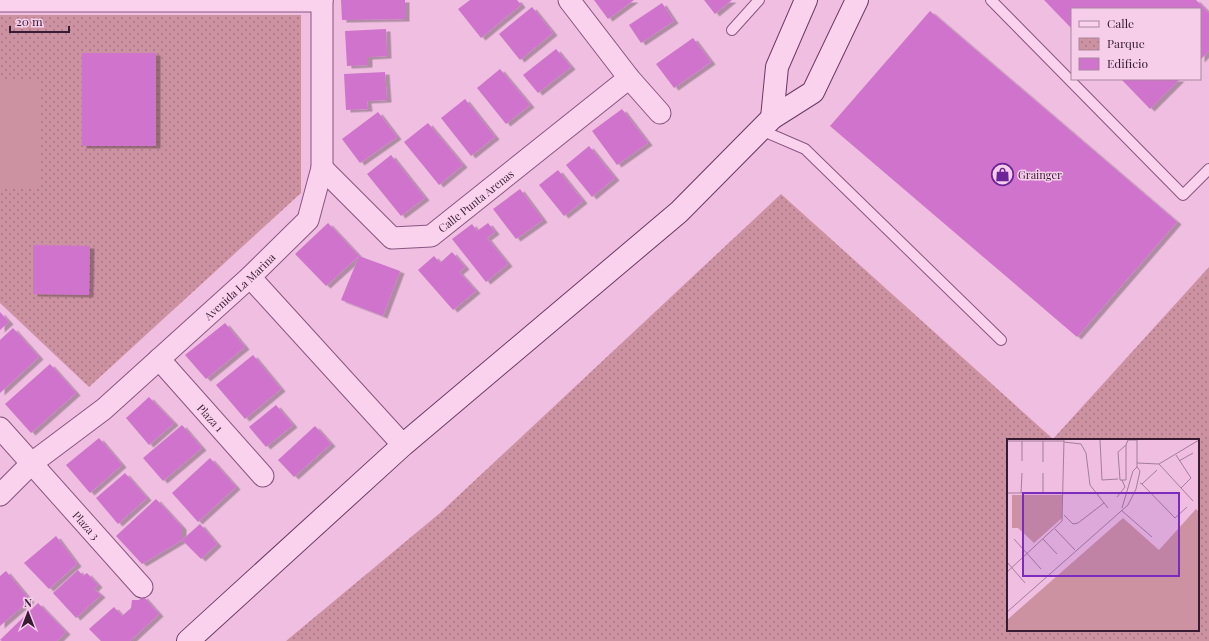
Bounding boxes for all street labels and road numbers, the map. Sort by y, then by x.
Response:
street label: Calle Punta Arenas [435,166,517,235]
street label: Avenida La Marina [200,249,278,324]
street label: Plaza 1 [194,400,227,434]
street label: Plaza 3 [70,508,103,542]

